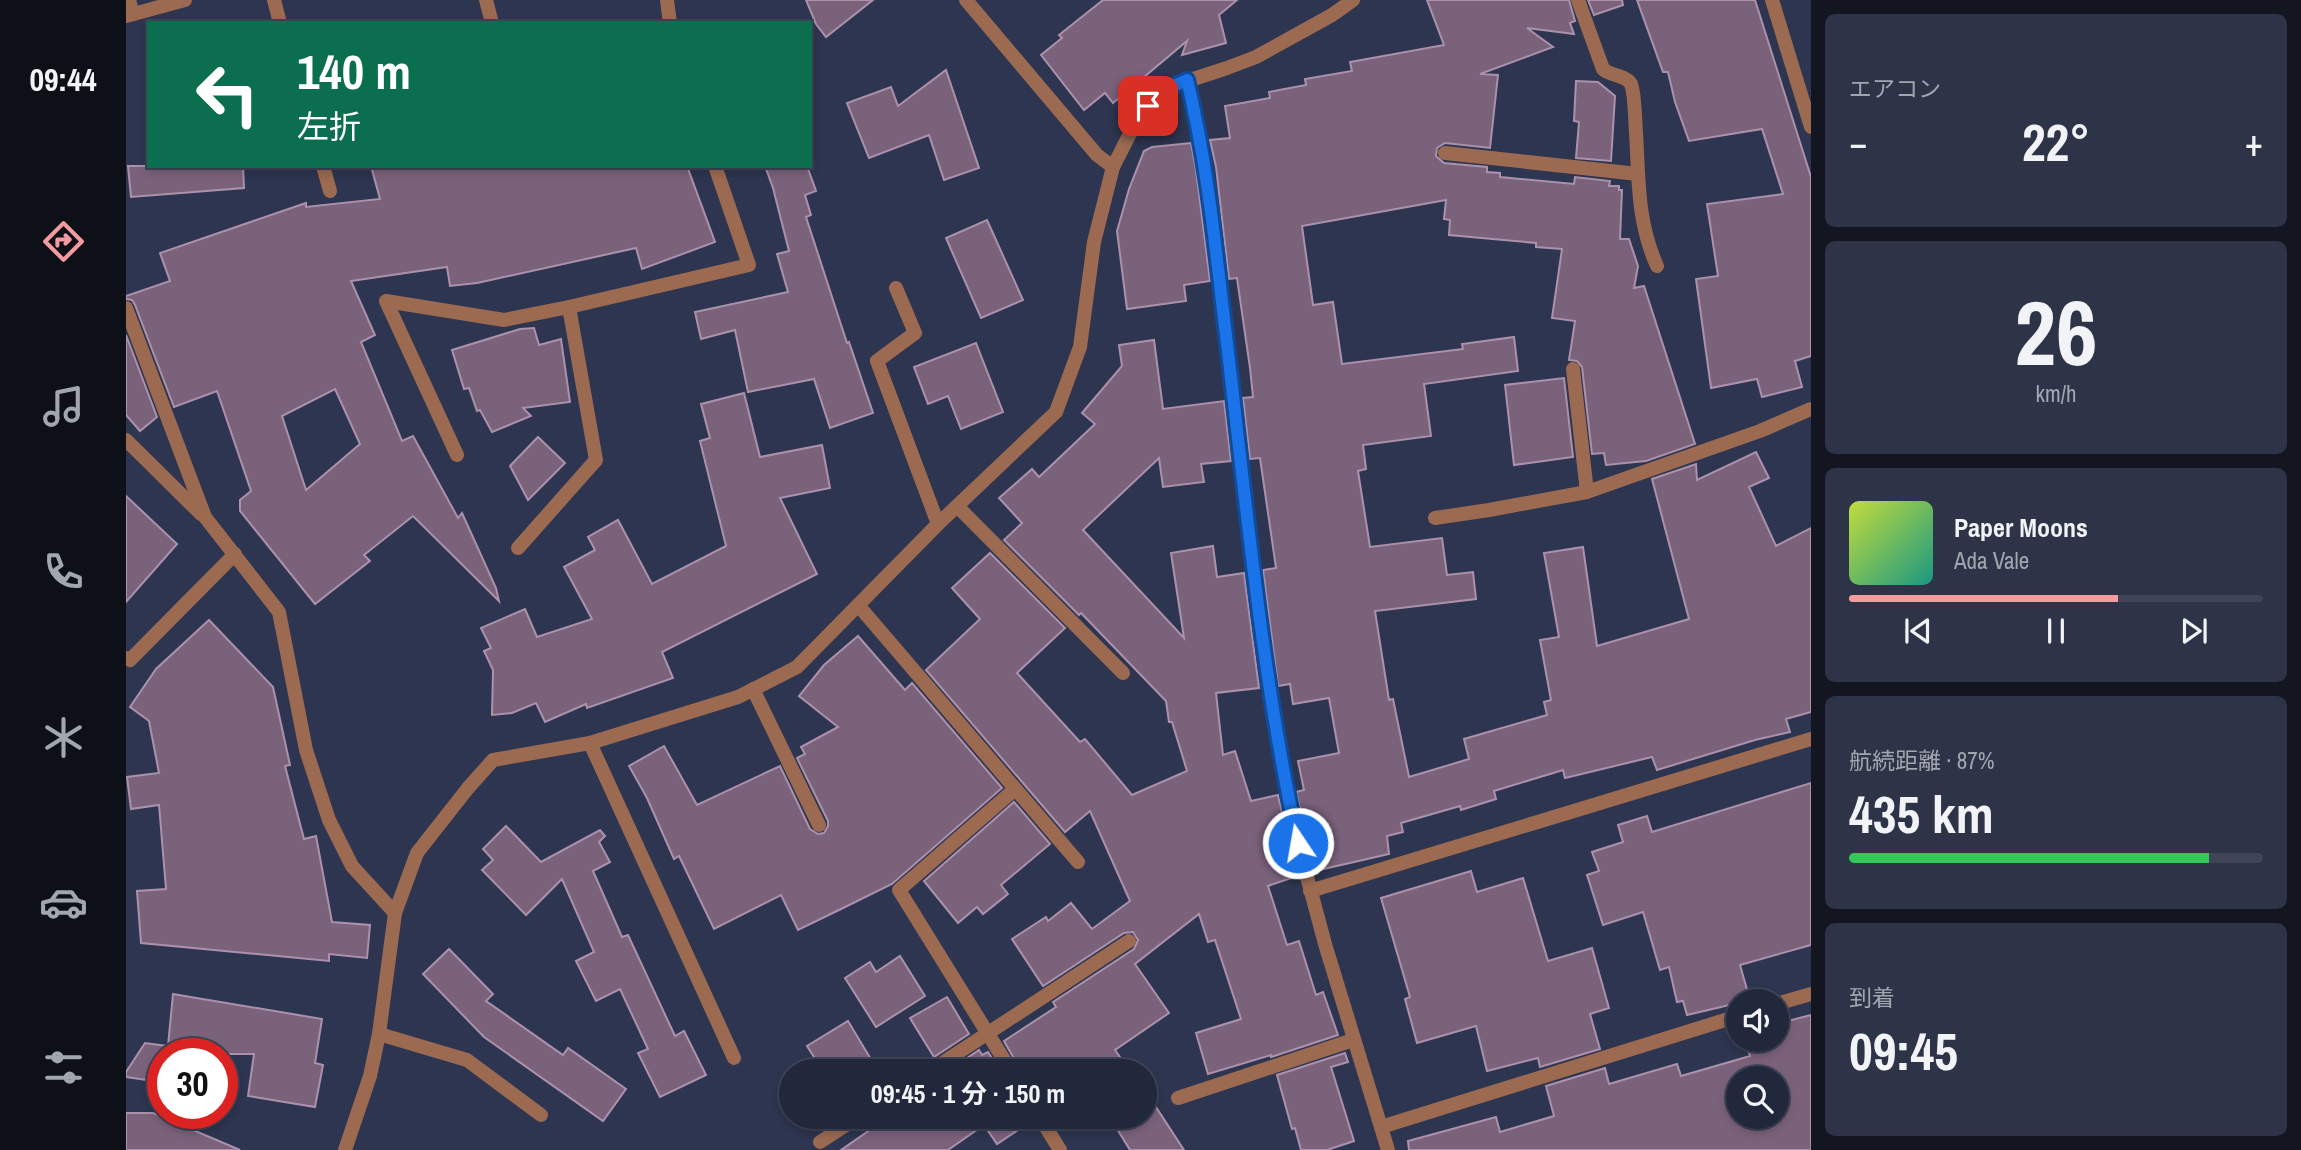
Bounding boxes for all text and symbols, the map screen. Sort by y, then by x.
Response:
text: 140 m [297,38,411,104]
icon: left [182,49,273,140]
text: 09:44 [29,58,97,101]
text: エアコン [1849,73,1941,104]
pin [1118,76,1178,136]
icon: arrive [1129,87,1167,125]
text: 左折 [297,105,361,148]
text: 22° [2022,107,2090,177]
text: − [1849,117,1867,168]
text: + [2245,117,2263,168]
icon: directions [39,217,88,266]
text: 26 [2015,271,2098,393]
text: km/h [2036,378,2076,409]
icon: music [39,382,88,431]
text: Paper Moons [1954,510,2088,545]
text: Ada Vale [1954,545,2029,576]
icon: phone [39,547,88,596]
icon: previous [1899,612,1937,650]
icon: pause [2037,612,2075,650]
icon: next [2175,612,2213,650]
icon: climate [39,713,88,762]
text: 航続距離 · 87% [1849,745,1994,776]
text: 435 km [1849,779,1994,849]
position arrow [1261,806,1335,880]
icon: car [39,878,88,927]
text: 到着 [1849,982,1895,1013]
map controls [1726,989,1789,1129]
button: sound [1726,989,1789,1052]
text: 09:45 [1849,1016,1958,1086]
speed limit sign: 30 [147,1038,238,1129]
icon: filters [39,1043,88,1092]
button: search [1726,1066,1789,1129]
text: 09:45 · 1 分 · 150 m [871,1076,1065,1111]

